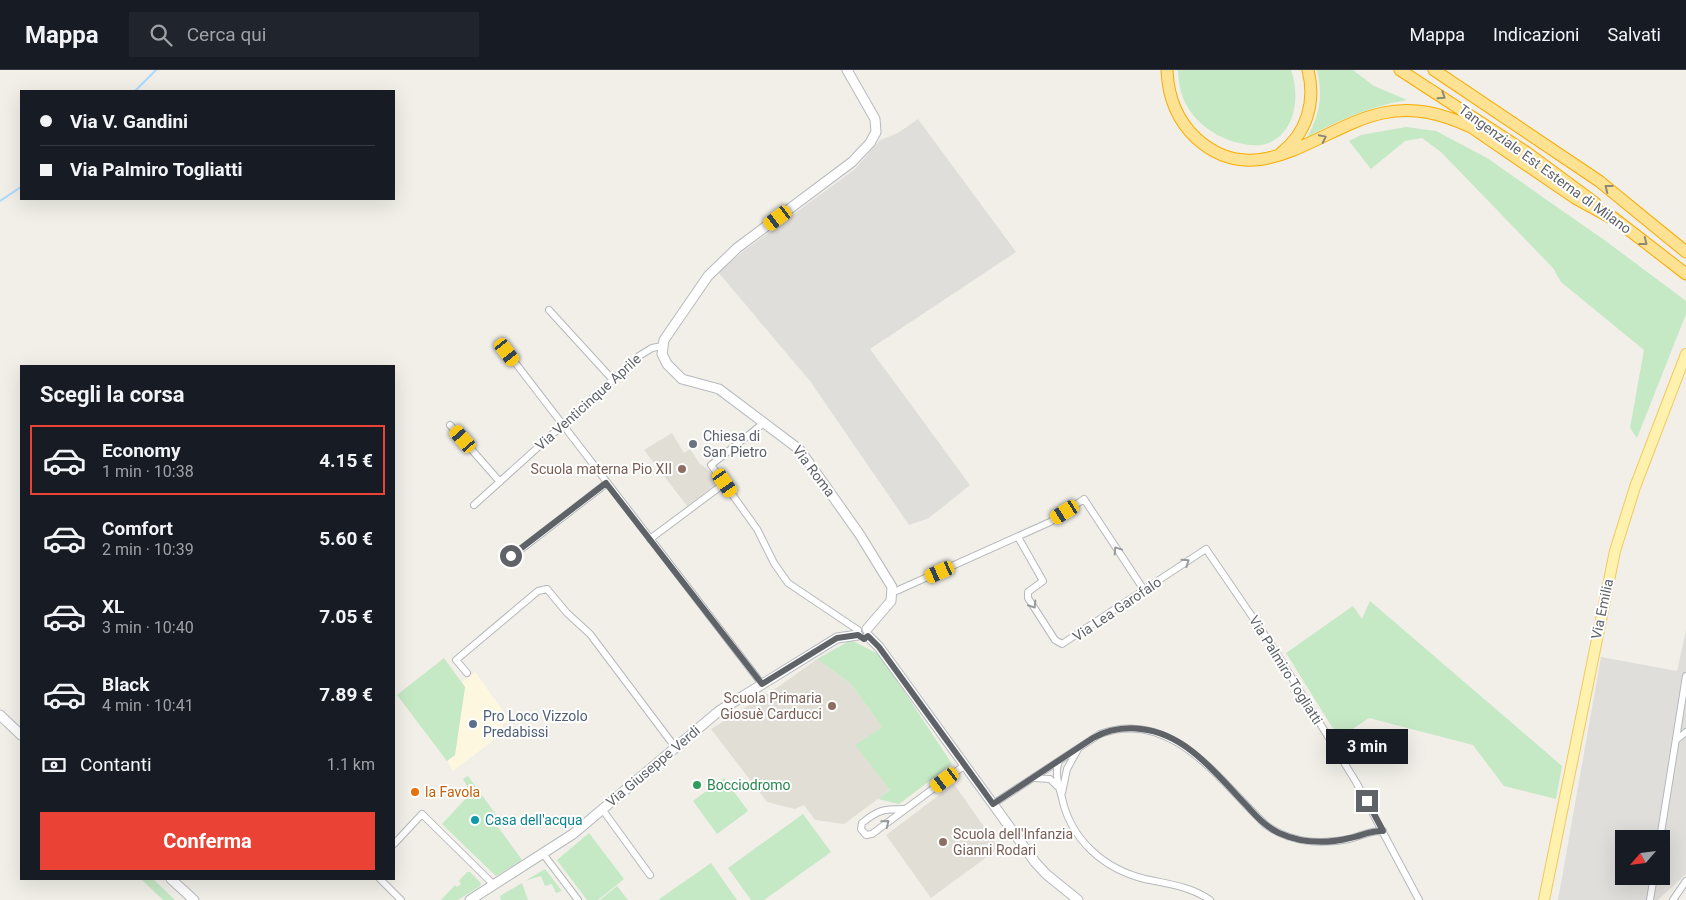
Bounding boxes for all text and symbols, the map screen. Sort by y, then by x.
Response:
search box [129,12,479,57]
text: Mappa [25,21,99,49]
icon: search [147,21,175,49]
text: Cerca qui [187,23,266,46]
text: Mappa [1410,24,1465,45]
text: Indicazioni [1493,24,1580,45]
text: Salvati [1608,24,1661,45]
one-way arrow [1436,90,1445,99]
street label: Tangenziale Est Esterna di Milano [1456,101,1634,237]
text: Via V. Gandini [70,110,188,133]
one-way arrow [1318,134,1327,144]
text: Via Palmiro Togliatti [70,158,243,181]
one-way arrow [1604,185,1613,194]
car [761,203,794,233]
one-way arrow [1639,236,1648,245]
car [491,336,522,368]
street label: Via Venticinque Aprile [532,350,644,454]
text: Scegli la corsa [40,382,185,407]
car [447,423,478,455]
place label: Chiesa di San Pietro [703,428,767,460]
icon: car [42,438,87,483]
marker: Chiesa di San Pietro [687,438,699,450]
text: Economy [102,439,181,462]
street label: Via Roma [790,442,838,500]
text: 4.15 € [319,449,373,472]
place label: Scuola materna Pio XII [531,461,672,477]
text: 1 min · 10:38 [102,462,194,481]
marker: Scuola materna Pio XII [676,463,688,475]
car [710,466,739,500]
car [1048,498,1081,526]
icon: car [42,516,87,561]
text: Comfort [102,517,173,540]
text: 5.60 € [319,527,373,550]
text: 2 min · 10:39 [102,540,194,559]
route start [500,545,522,567]
one-way arrow [1114,546,1124,555]
car [923,559,956,585]
one-way arrow [1181,559,1190,569]
street label: Via Lea Garofalo [1070,574,1164,644]
street label: Via Emilia [1588,577,1616,641]
icon: car [42,594,87,639]
text: XL [102,595,124,618]
one-way arrow [1027,600,1036,609]
text: 7.05 € [319,605,373,628]
street label: Via Palmiro Togliatti [1246,613,1326,727]
text: 3 min · 10:40 [102,618,194,637]
icon: car [42,672,87,717]
text: Black [102,673,149,696]
text: 7.89 € [319,683,373,706]
place label: Scuola Primaria Giosuè Carducci [720,690,822,722]
text: 4 min · 10:41 [102,696,194,715]
marker: Scuola Primaria Giosuè Carducci [826,700,838,712]
place label: Pro Loco Vizzolo Predabissi [483,708,588,740]
marker: Pro Loco Vizzolo Predabissi [467,718,479,730]
street label: Via Giuseppe Verdi [603,722,703,810]
callout: 3 min [1326,728,1408,764]
text: 3 min [1347,737,1387,756]
icon: cash [40,751,68,779]
text: Contanti [80,753,152,776]
text: 1.1 km [327,755,375,774]
car [928,765,961,795]
place label: Bocciodromo [707,777,791,793]
marker: Bocciodromo [691,779,703,791]
place label: la Favola [425,784,480,800]
marker: la Favola [409,786,421,798]
route end [1356,790,1378,812]
button: Conferma [40,812,375,870]
place label: Casa dell'acqua [485,812,583,828]
marker: Casa dell'acqua [469,814,481,826]
one-way arrow [880,820,889,829]
place label: Scuola dell'Infanzia Gianni Rodari [953,826,1073,858]
north arrow [1615,830,1670,885]
map controls [1615,830,1670,885]
marker: Scuola dell'Infanzia Gianni Rodari [937,836,949,848]

